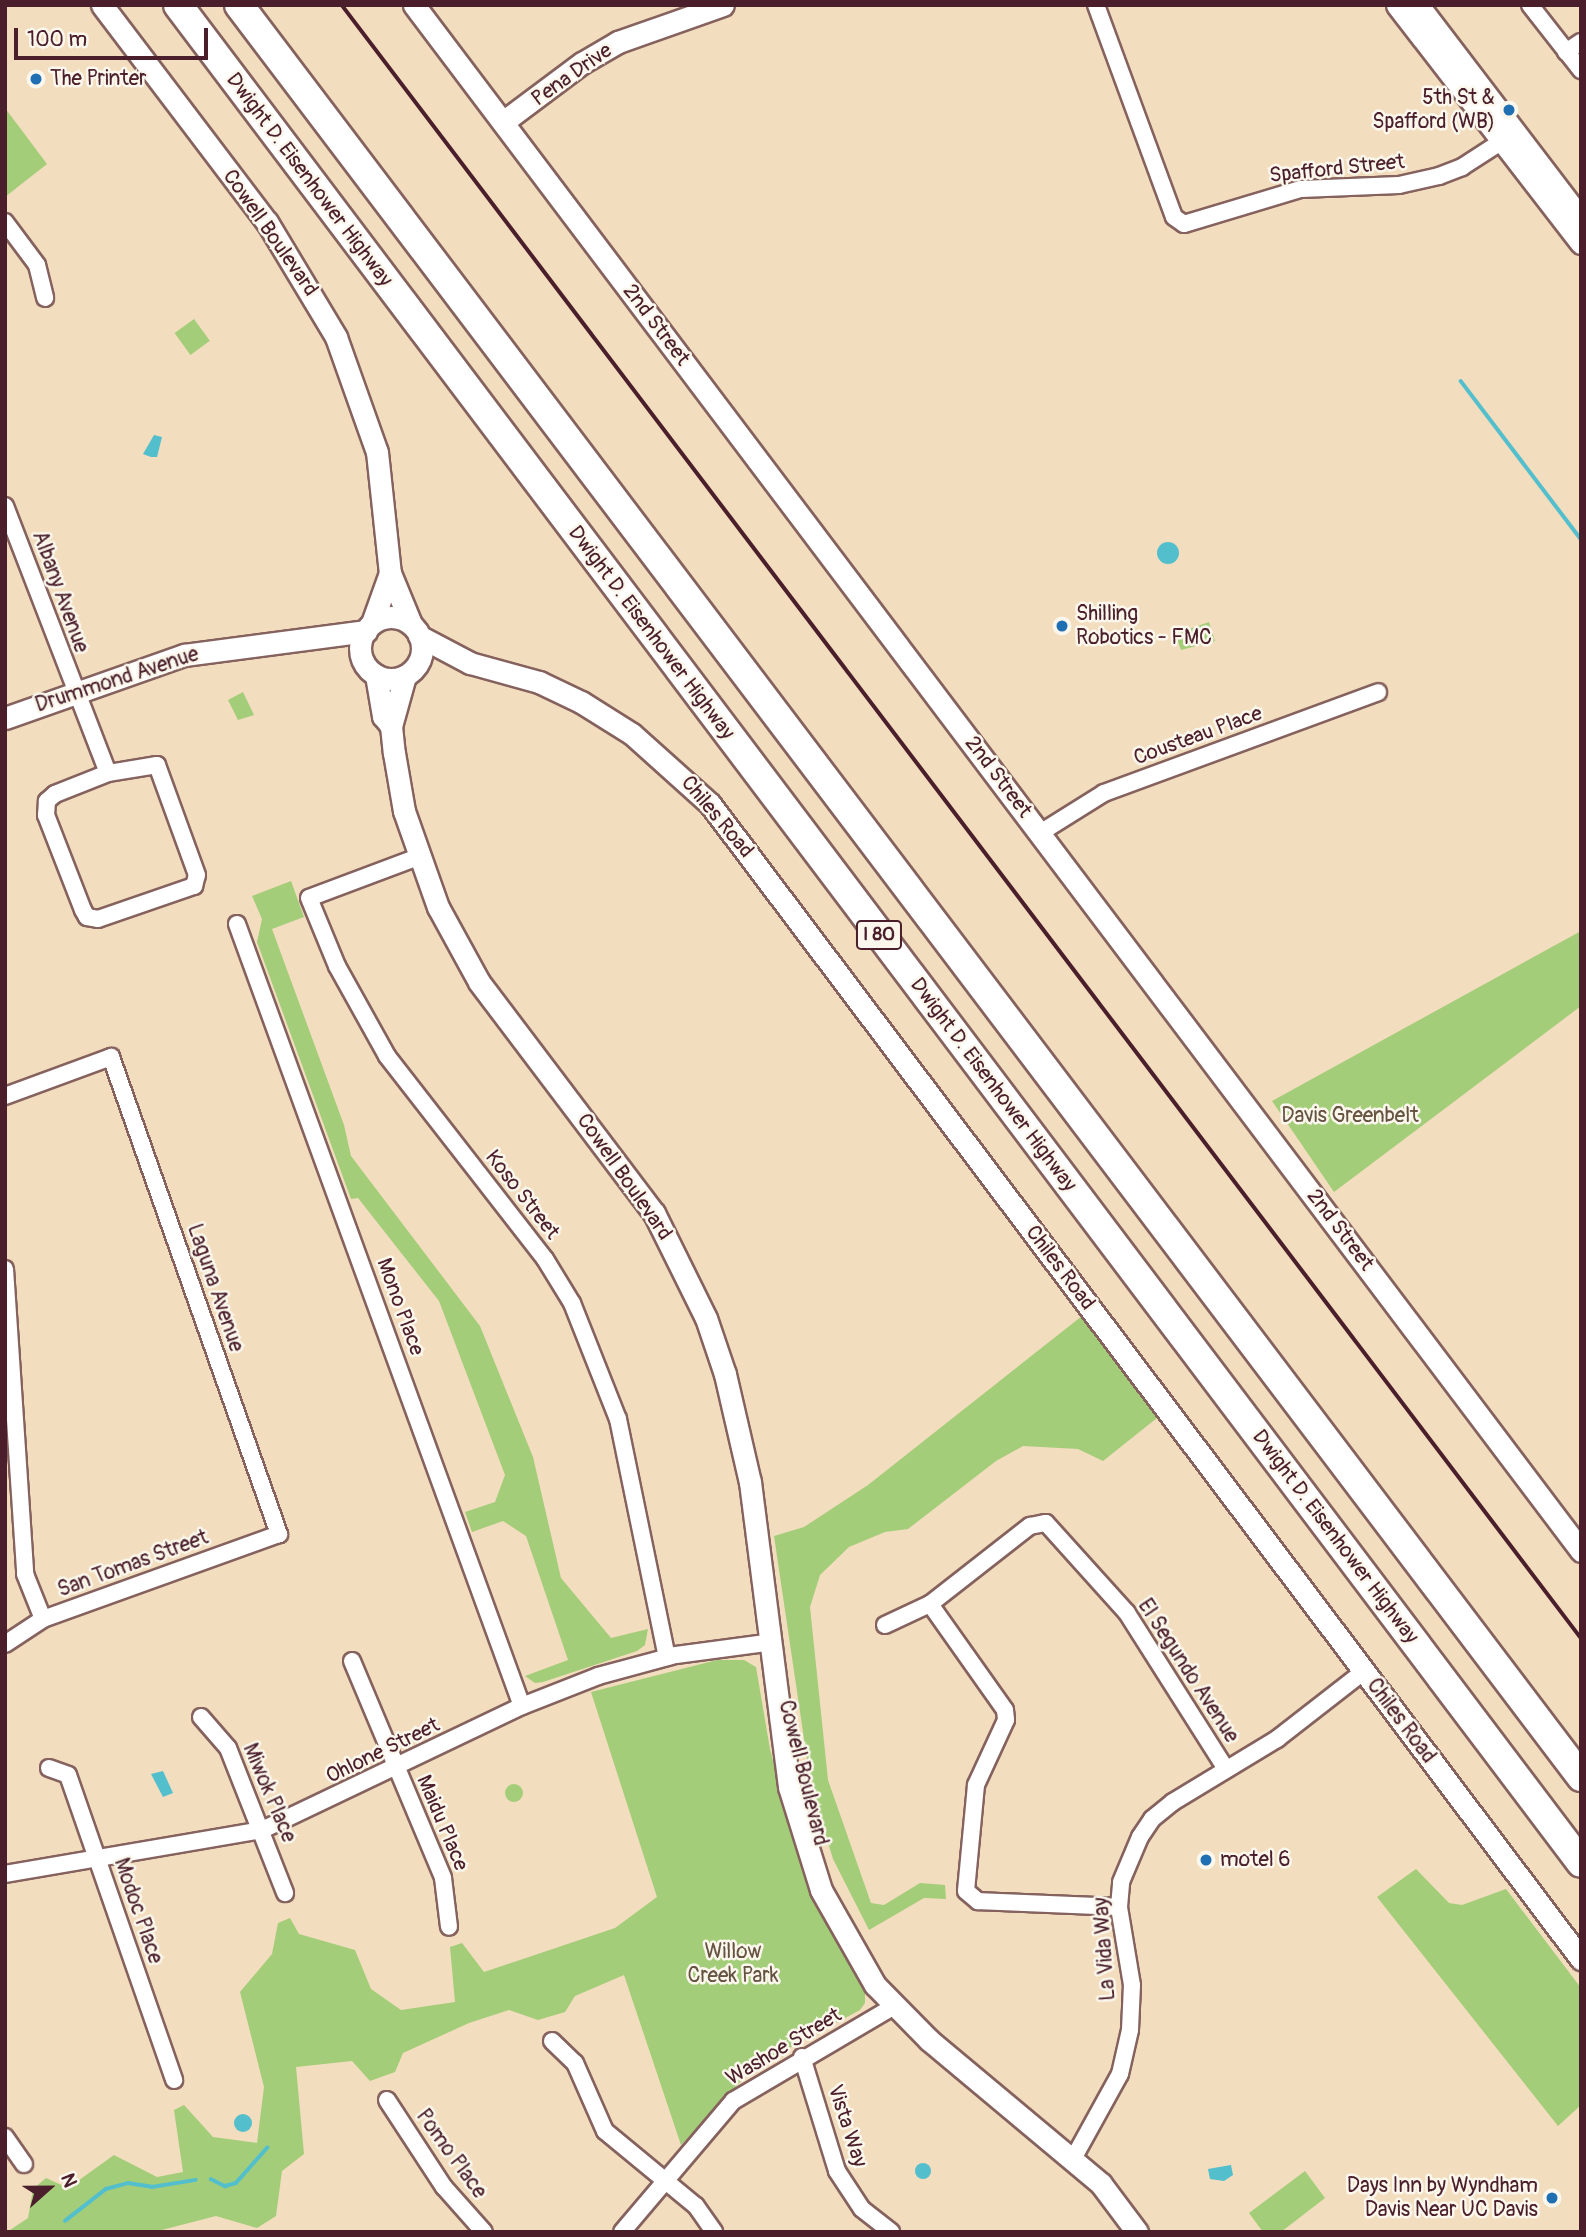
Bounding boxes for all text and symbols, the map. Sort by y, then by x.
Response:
scale bar [18,14,212,58]
text: 100 m [27,26,87,53]
street label: Pena Drive [527,38,617,112]
place label: The Printer [50,66,147,92]
street label: Dwight D. Eisenhower Highway [220,68,398,292]
marker: The Printer [28,71,44,87]
place label: 5th St & Spafford (WB) [1372,85,1495,135]
marker: 5th St & Spafford (WB) [1501,102,1517,118]
street label: Spafford Street [1268,149,1406,189]
street label: Cowell Boulevard [217,165,323,301]
street label: 2nd Street [617,279,695,371]
street label: Dwight D. Eisenhower Highway [562,521,740,745]
street label: Albany Avenue [26,528,94,656]
place label: Shilling Robotics - FMC [1076,601,1212,651]
marker: Shilling Robotics - FMC [1054,618,1070,634]
street label: Drummond Avenue [32,642,202,718]
street label: Cousteau Place [1130,701,1266,771]
street label: 2nd Street [959,731,1037,823]
street label: Chiles Road [675,771,759,863]
road number: I 80 [854,920,903,951]
street label: Dwight D. Eisenhower Highway [904,973,1082,1197]
park label: Davis Greenbelt [1281,1103,1419,1129]
street label: Cowell Boulevard [571,1109,677,1245]
street label: Koso Street [479,1145,565,1245]
street label: 2nd Street [1301,1184,1379,1276]
street label: Laguna Avenue [181,1221,249,1355]
street label: Chiles Road [1020,1221,1100,1315]
street label: Mono Place [371,1255,429,1359]
street label: Dwight D. Eisenhower Highway [1246,1425,1424,1649]
street label: San Tomas Street [54,1525,212,1603]
street label: El Segundo Avenue [1132,1594,1244,1748]
street label: Chiles Road [1361,1674,1441,1768]
street label: Cowell Boulevard [773,1698,833,1848]
street label: Ohlone Street [322,1713,444,1789]
street label: Miwok Place [237,1740,301,1846]
street label: Maidu Place [411,1771,473,1875]
place label: motel 6 [1220,1847,1291,1873]
marker: motel 6 [1198,1852,1214,1868]
street label: Modoc Place [108,1855,168,1967]
street label: La Vida Way [1089,1896,1121,2002]
park label: Willow Creek Park [688,1939,778,1989]
street label: Washoe Street [722,2003,846,2091]
street label: Vista Way [822,2082,872,2170]
street label: Pomo Place [410,2104,492,2204]
north arrow [14,2153,84,2223]
text: N [55,2170,82,2191]
place label: Days Inn by Wyndham Davis Near UC Davis [1347,2173,1538,2223]
marker: Days Inn by Wyndham Davis Near UC Davis [1544,2190,1560,2206]

